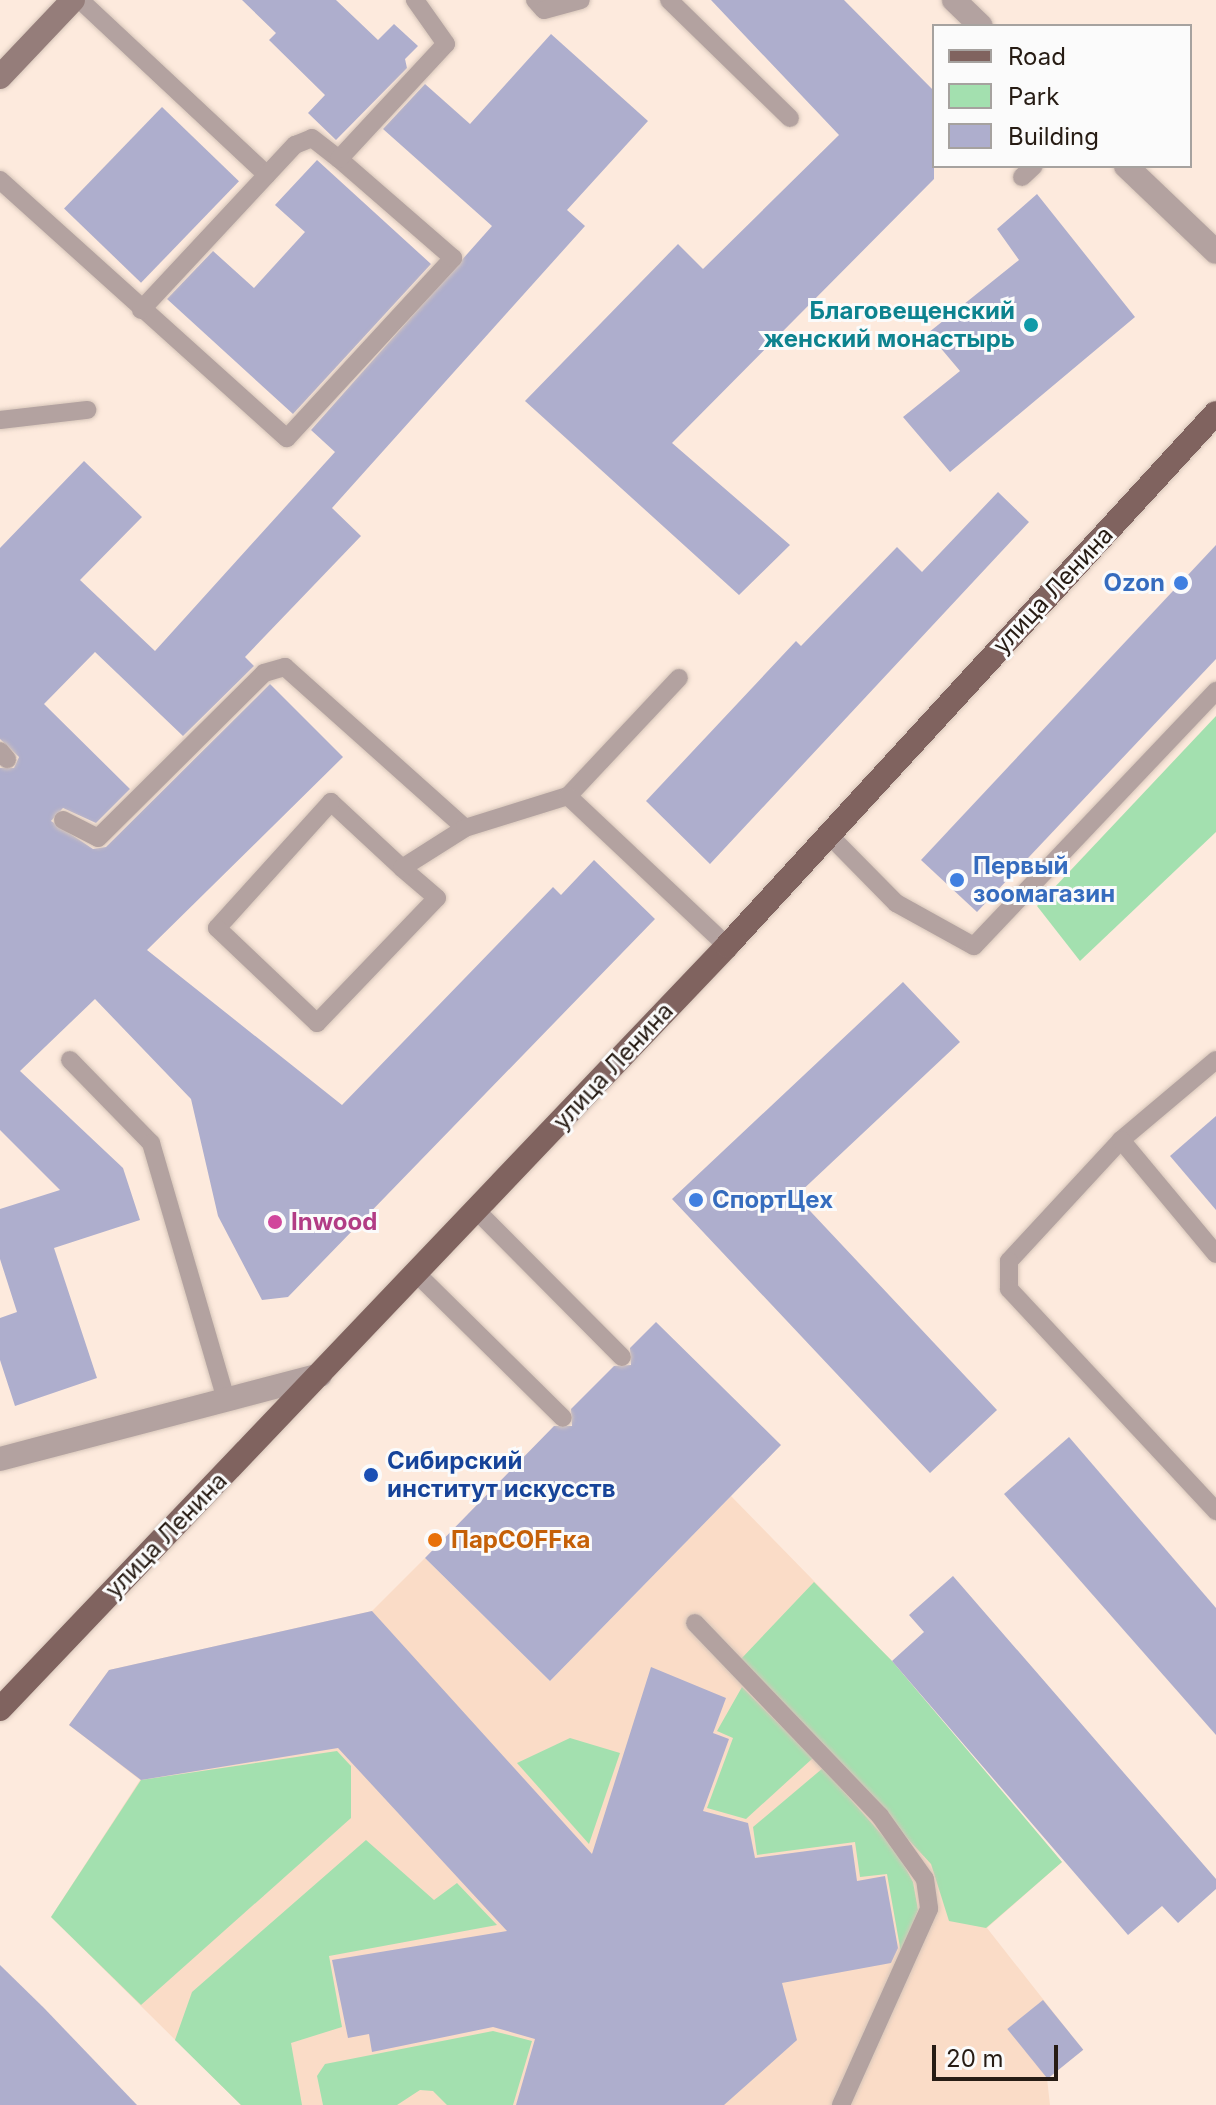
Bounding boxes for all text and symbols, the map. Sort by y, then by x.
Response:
legend [932,24,1192,168]
text: Road [1008,42,1066,71]
text: Park [1008,82,1059,111]
text: Building [1008,122,1099,151]
place label: Благовещенский женский монастырь [764,297,1015,353]
marker: Благовещенский женский монастырь [1022,316,1040,334]
street label: улица Ленина [987,521,1119,659]
place label: Ozon [1104,569,1165,597]
marker: Ozon [1172,574,1190,592]
place label: Первый зоомагазин [973,852,1115,908]
marker: Первый зоомагазин [948,871,966,889]
street label: улица Ленина [547,997,679,1135]
place label: СпортЦех [712,1186,833,1214]
marker: СпортЦех [687,1191,705,1209]
place label: Inwood [291,1208,377,1236]
marker: Inwood [266,1213,284,1231]
place label: Сибирский институт искусств [387,1447,616,1503]
street label: улица Ленина [99,1466,233,1604]
marker: Сибирский институт искусств [362,1466,380,1484]
place label: ПарCOFFка [451,1526,590,1554]
marker: ПарCOFFка [426,1531,444,1549]
scale bar [936,2029,1062,2079]
text: 20 m [946,2044,1004,2073]

